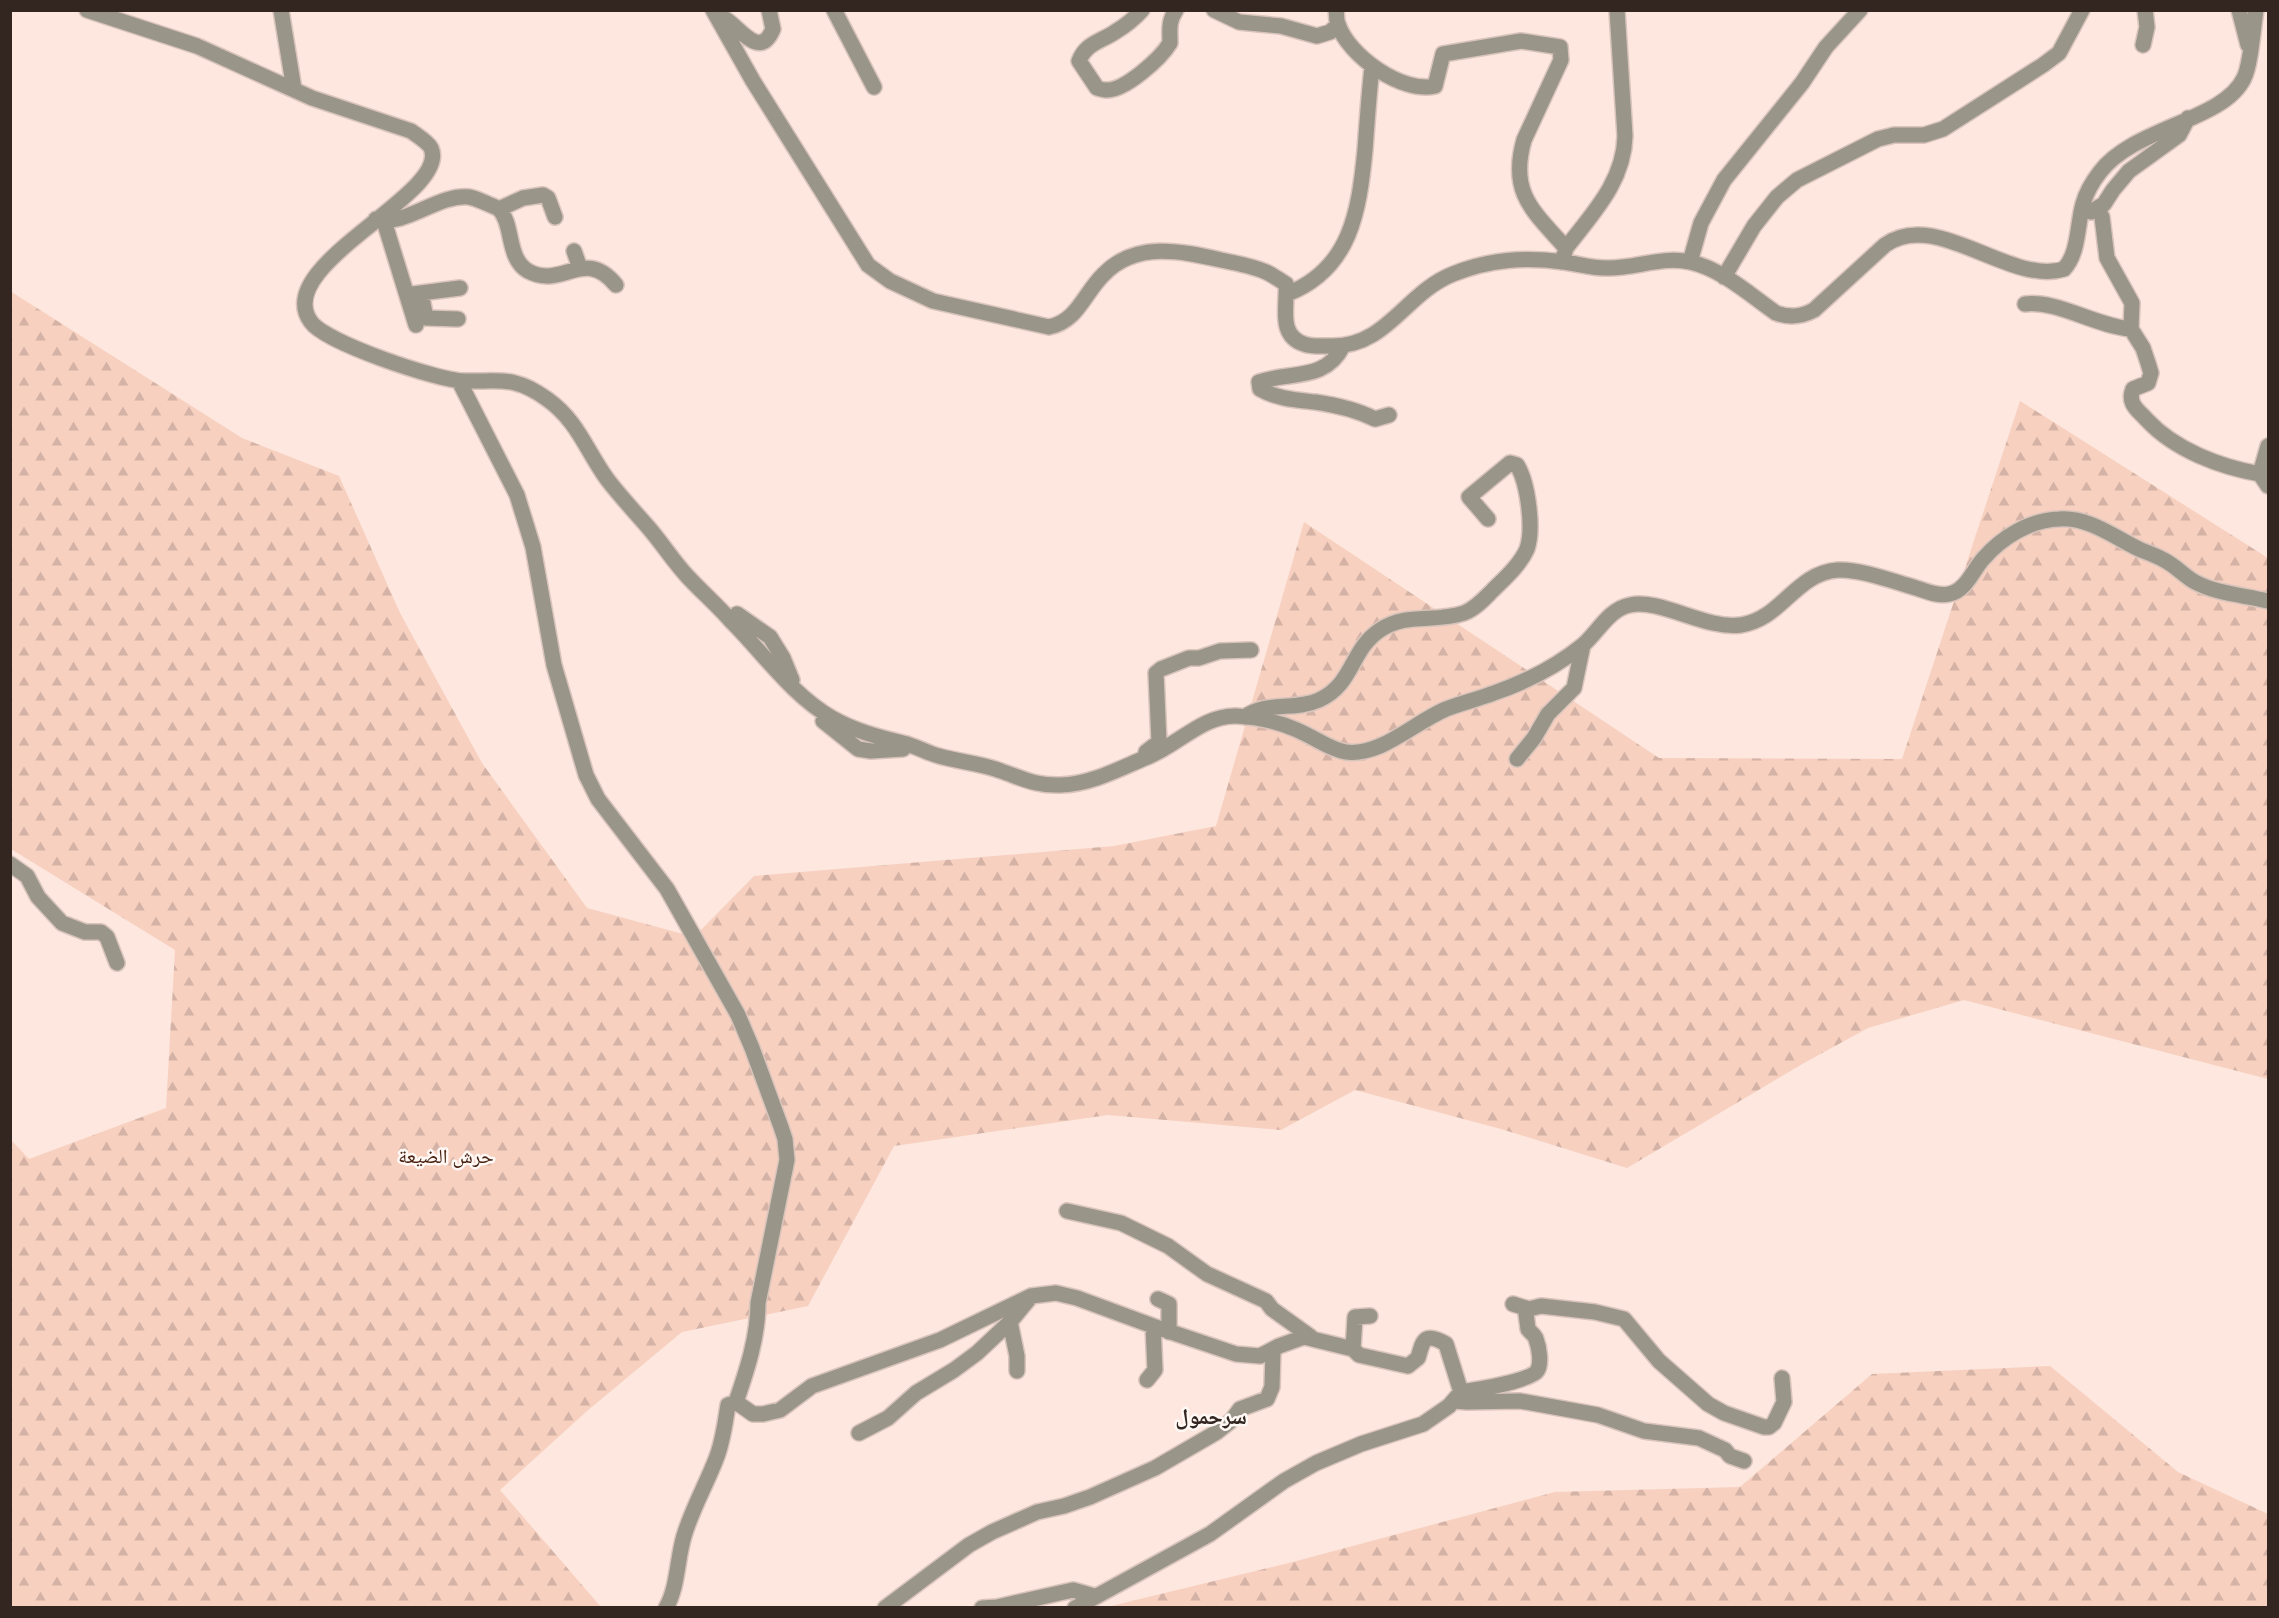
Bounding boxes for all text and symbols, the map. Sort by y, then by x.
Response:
park label: حرش الضيعة [398,1145,494,1169]
district label: سرحمول [1175,1404,1247,1430]

